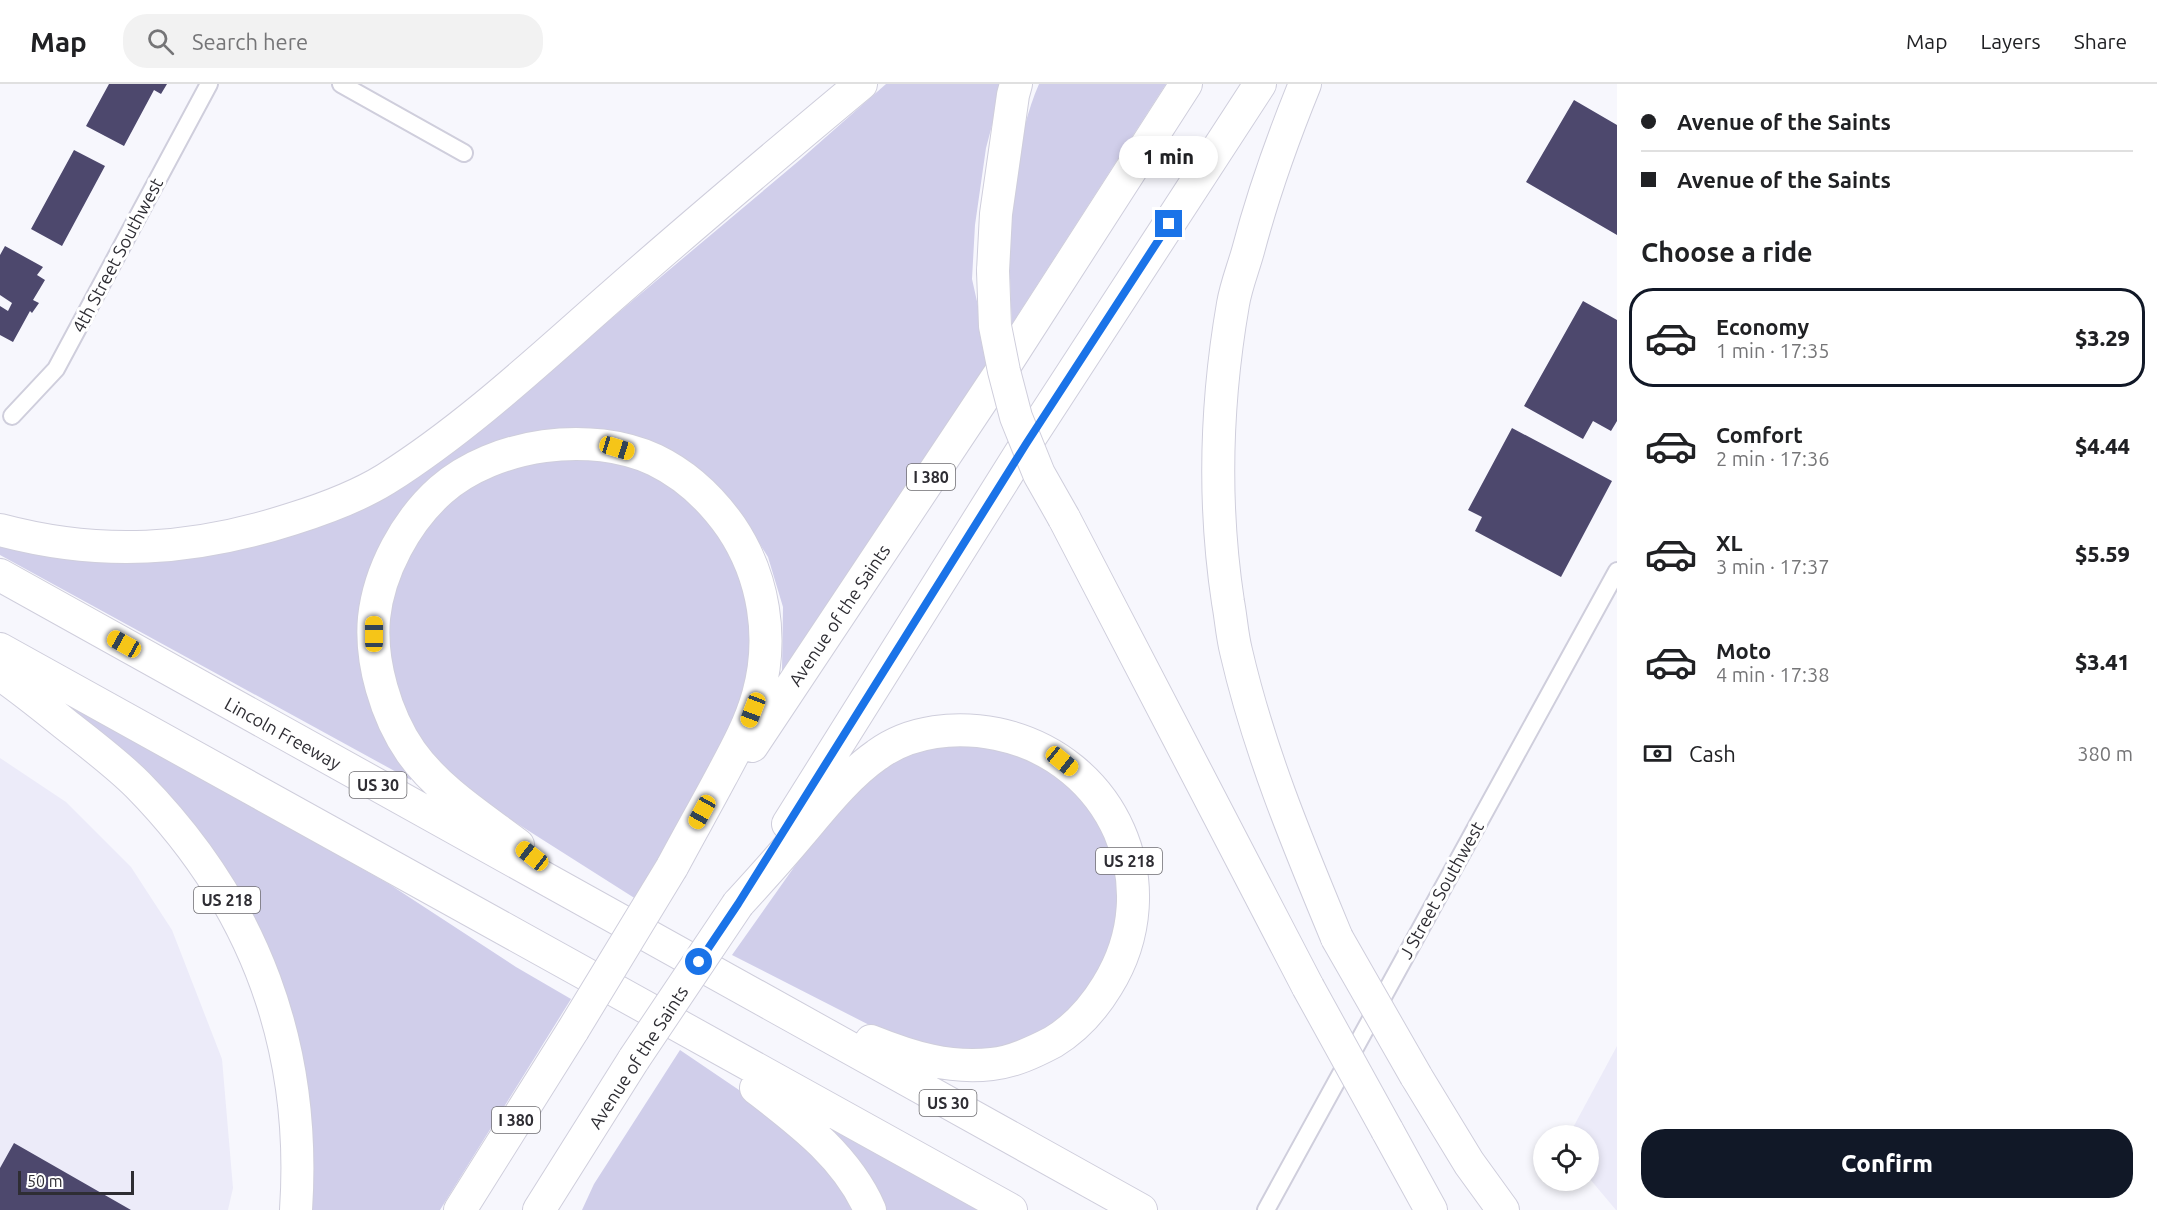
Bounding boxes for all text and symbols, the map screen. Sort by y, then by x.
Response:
search box [123,14,543,68]
icon: search [144,25,177,58]
text: Map [30,26,87,57]
text: Search here [192,29,308,54]
text: Map [1906,29,1947,53]
text: Layers [1980,29,2041,53]
text: Share [2074,29,2127,53]
text: Avenue of the Saints [1677,109,1891,134]
callout: 1 min [1120,137,1218,179]
text: 1 min [1143,145,1194,168]
text: Avenue of the Saints [1677,167,1891,192]
street label: 4th Street Southwest [68,174,166,336]
route end [1155,210,1182,237]
text: Choose a ride [1641,237,1813,267]
icon: car [1644,311,1698,365]
text: Economy [1716,314,1809,339]
text: $3.29 [2075,325,2130,350]
text: 1 min · 17:35 [1716,339,1830,362]
icon: car [1644,419,1698,473]
text: Comfort [1716,422,1803,447]
text: $4.44 [2075,433,2130,458]
car [597,434,637,462]
text: 2 min · 17:36 [1716,447,1830,470]
road number: I 380 [907,464,955,490]
icon: car [1644,527,1698,581]
text: XL [1716,530,1743,555]
street label: Avenue of the Saints [784,540,894,689]
text: $5.59 [2075,541,2130,566]
text: 3 min · 17:37 [1716,555,1830,578]
car [365,616,383,652]
car [104,627,144,661]
icon: car [1644,635,1698,689]
text: Moto [1716,638,1771,663]
text: $3.41 [2075,649,2130,674]
text: 4 min · 17:38 [1716,663,1830,686]
car [738,690,768,730]
street label: Lincoln Freeway [222,693,345,773]
icon: cash [1641,737,1674,770]
text: Cash [1689,741,1736,766]
text: 380 m [2077,742,2133,765]
car [1042,743,1082,779]
road number: US 30 [350,772,406,798]
car [685,792,719,832]
street label: J Street Southwest [1395,818,1487,962]
car [512,838,552,874]
road number: US 218 [1096,848,1162,874]
road number: US 218 [194,887,260,913]
route start [685,948,712,975]
street label: Avenue of the Saints [584,982,692,1132]
road number: US 30 [920,1090,976,1116]
road number: I 380 [492,1107,540,1133]
map controls [1533,1125,1599,1191]
button: locate [1533,1125,1599,1191]
button: Confirm [1641,1129,2133,1198]
scale bar [18,1168,134,1196]
text: 50 m [27,1172,63,1190]

